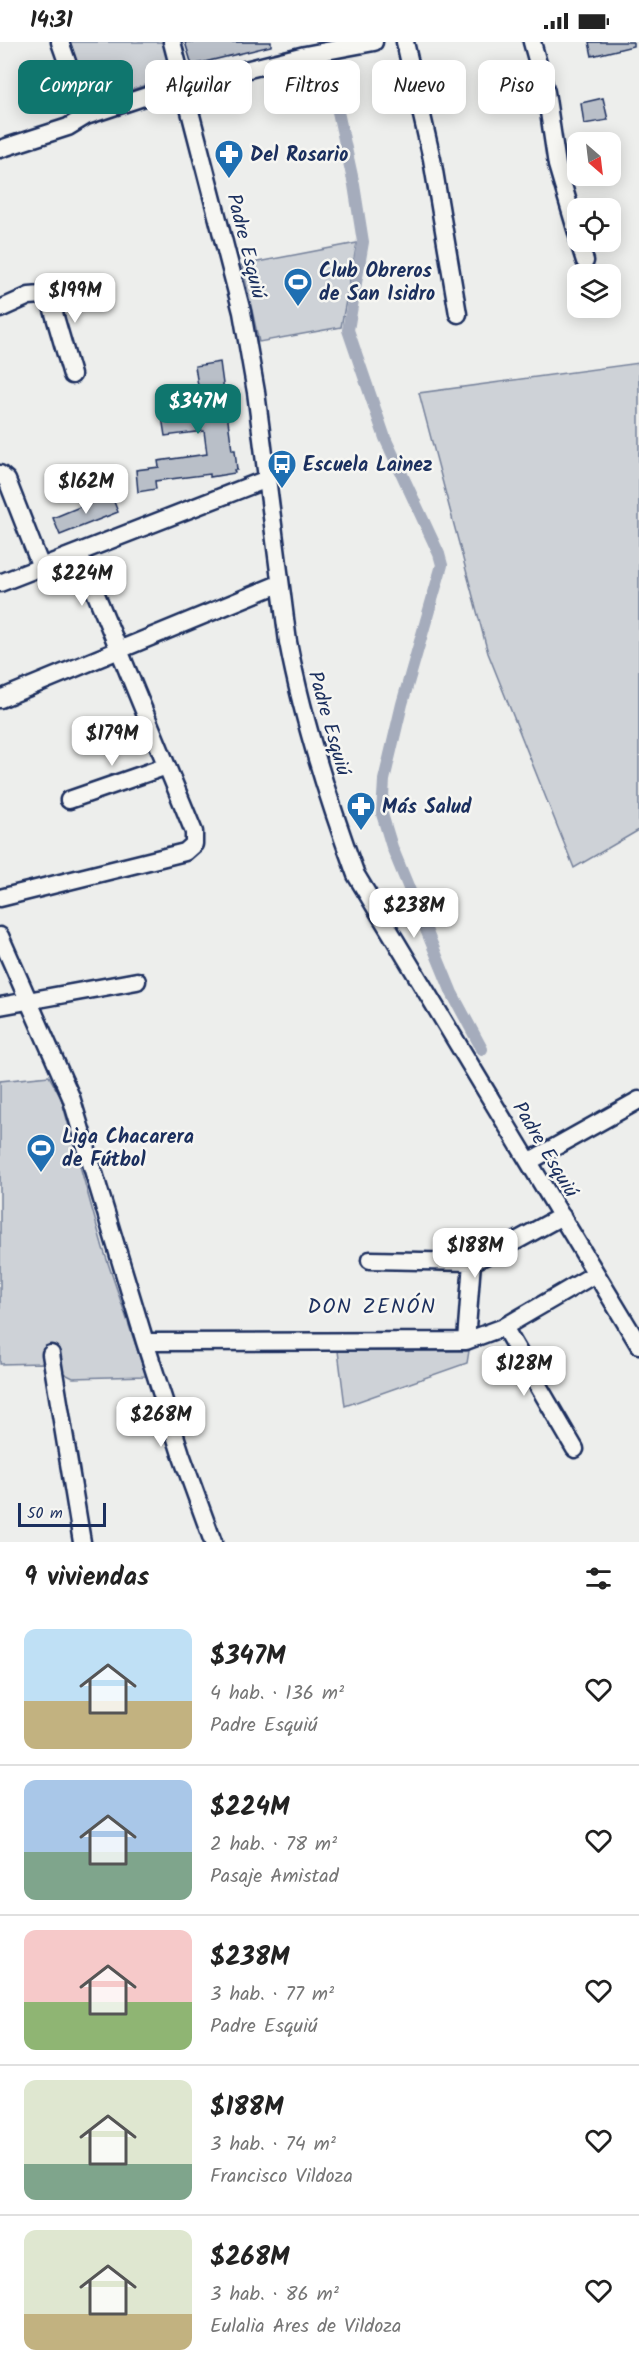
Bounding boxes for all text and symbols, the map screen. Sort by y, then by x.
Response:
text: 14:31 [30,4,73,39]
chip: Comprar [18,60,133,114]
chip: Alquilar [145,60,252,114]
chip: Filtros [264,60,360,114]
chip: Nuevo [372,60,466,114]
chip: Piso [478,60,555,114]
north arrow [567,132,621,186]
map controls [567,132,621,318]
pharmacy icon: Del Rosario [213,138,245,180]
place label: Del Rosario [250,140,348,172]
street label: Padre Esquiú [217,190,274,303]
button: locate [567,198,621,252]
place label: Club Obreros de San Isidro [319,256,435,311]
button: layers [567,264,621,318]
sports icon: Club Obreros de San Isidro [282,266,314,308]
pin: $199M [33,273,117,324]
text: $199M [48,276,102,308]
pin: $347M [156,384,240,435]
text: $347M [169,387,227,419]
bus stop icon: Escuela Lainez [266,448,298,490]
place label: Escuela Lainez [303,450,433,482]
pin: $162M [44,464,128,515]
text: $162M [58,467,114,499]
pin: $224M [40,556,124,607]
text: $224M [51,559,113,591]
street label: Padre Esquiú [298,667,358,780]
pin: $179M [70,716,154,767]
text: $179M [86,719,138,751]
pharmacy icon: Más Salud [345,790,377,832]
place label: Más Salud [382,792,473,824]
pin: $238M [372,888,456,939]
text: $238M [383,891,445,923]
street label: Padre Esquiú [503,1096,586,1205]
place label: Liga Chacarera de Fútbol [62,1122,194,1177]
sports icon: Liga Chacarera de Fútbol [25,1132,57,1174]
pin: $188M [433,1228,517,1279]
text: $188M [447,1231,503,1263]
district label: DON ZENÓN [307,1291,437,1324]
pin: $128M [482,1346,566,1397]
text: $128M [496,1349,552,1381]
pin: $268M [119,1397,203,1448]
text: $268M [130,1400,192,1432]
scale bar [18,1500,106,1528]
text: 50 m [27,1501,63,1526]
text: 9 viviendas [24,1557,149,1599]
icon: filters [582,1562,615,1595]
text: $347M [210,1636,286,1678]
icon: home [72,1653,144,1725]
icon: heart [582,1673,615,1706]
text: 4 hab. · 136 m² [210,1678,344,1710]
text: Padre Esquiú [210,1710,318,1742]
text: $224M [210,1787,290,1829]
icon: home [72,1804,144,1876]
icon: heart [582,1824,615,1857]
text: 2 hab. · 78 m² [210,1829,337,1861]
text: Pasaje Amistad [210,1861,339,1893]
text: $238M [210,1937,290,1979]
icon: home [72,1954,144,2026]
icon: heart [582,1974,615,2007]
text: 3 hab. · 77 m² [210,1979,334,2011]
text: Padre Esquiú [210,2011,318,2043]
text: $188M [210,2087,284,2129]
icon: home [72,2104,144,2176]
icon: heart [582,2124,615,2157]
text: 3 hab. · 74 m² [210,2129,336,2161]
text: Francisco Vildoza [210,2161,353,2193]
text: $268M [210,2237,290,2279]
icon: home [72,2254,144,2326]
icon: heart [582,2274,615,2307]
text: 3 hab. · 86 m² [210,2279,339,2311]
text: Eulalia Ares de Vildoza [210,2311,402,2343]

